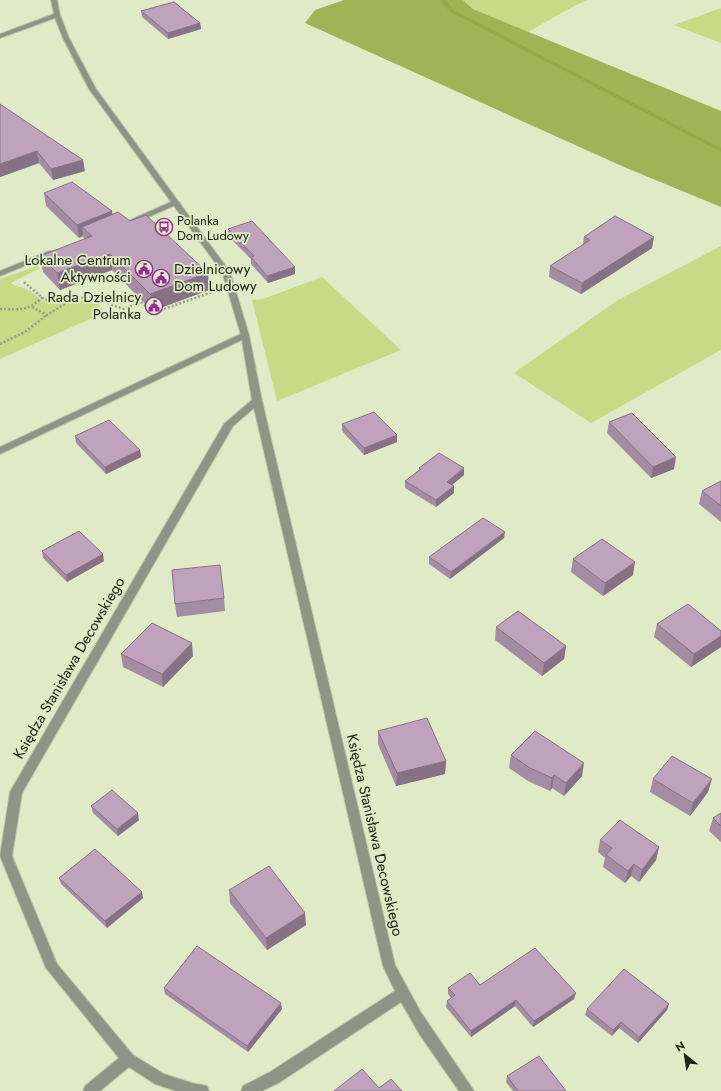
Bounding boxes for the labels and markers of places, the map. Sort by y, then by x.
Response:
place label: Polanka Dom Ludowy [177,211,249,245]
bus stop icon: Polanka Dom Ludowy [154,217,174,237]
place label: Lokalne Centrum Aktywności [24,249,131,288]
place label: Dzielnicowy Dom Ludowy [174,258,257,297]
public building icon: Lokalne Centrum Aktywności [134,259,154,279]
public building icon: Dzielnicowy Dom Ludowy [151,268,171,288]
place label: Rada Dzielnicy Polanka [47,286,141,325]
public building icon: Rada Dzielnicy Polanka [144,296,164,316]

